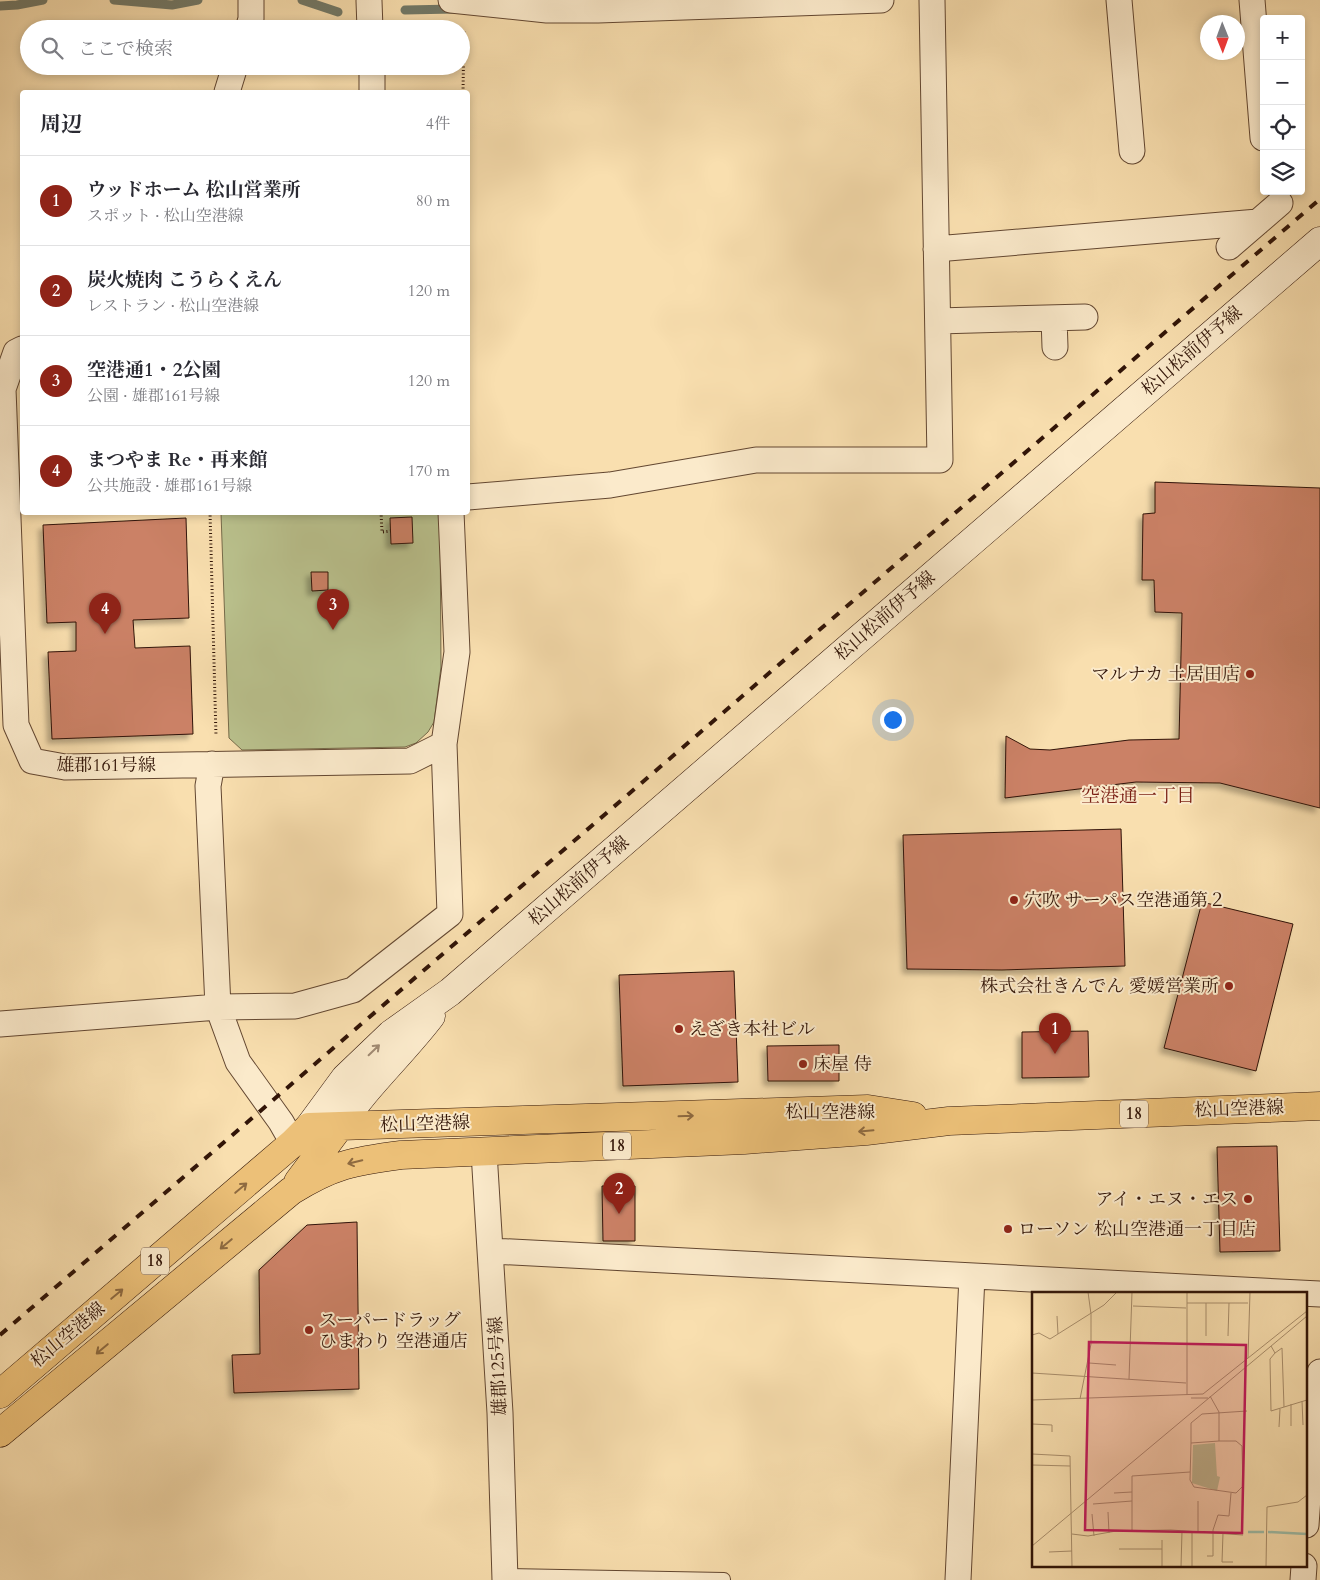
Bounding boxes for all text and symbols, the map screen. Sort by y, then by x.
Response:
north arrow [1200,15,1245,60]
map controls [1260,15,1305,195]
button: + [1260,15,1305,60]
search box [20,20,470,75]
icon: search [38,34,66,62]
text: ここで検索 [78,36,173,62]
button: − [1260,60,1305,105]
button: locate [1260,105,1305,150]
text: 周辺 [40,110,82,139]
text: 4件 [426,113,450,135]
button: layers [1260,150,1305,195]
text: ウッドホーム 松山営業所 [87,177,301,203]
text: 1 [52,190,60,212]
text: 80 m [416,190,450,212]
text: スポット · 松山空港線 [87,205,244,227]
text: 炭火焼肉 こうらくえん [87,267,282,293]
text: 2 [52,280,60,302]
text: 120 m [408,280,450,302]
text: レストラン · 松山空港線 [87,295,259,317]
street label: 松山松前伊予線 [1136,300,1248,402]
text: 空港通1・2公園 [87,357,220,383]
text: 3 [52,370,60,392]
text: 120 m [408,370,450,392]
text: 公園 · 雄郡161号線 [87,385,220,407]
text: まつやま Re・再来館 [87,447,268,473]
text: 4 [52,460,60,482]
text: 170 m [408,460,450,482]
text: 公共施設 · 雄郡161号線 [87,475,252,497]
street label: 松山松前伊予線 [829,565,941,667]
pin: 3 [317,589,349,630]
pin: 4 [89,593,121,634]
place label: マルナカ 土居田店 [1092,662,1240,687]
marker: マルナカ 土居田店 [1244,668,1256,680]
your location [880,707,906,733]
street label: 雄郡161号線 [56,753,156,778]
district label: 空港通一丁目 [1081,783,1195,809]
street label: 松山松前伊予線 [523,830,635,932]
place label: 穴吹 サーパス空港通第２ [1024,888,1226,913]
marker: 穴吹 サーパス空港通第２ [1008,894,1020,906]
place label: 株式会社きんでん 愛媛営業所 [980,974,1219,999]
marker: 株式会社きんでん 愛媛営業所 [1223,980,1235,992]
pin: 1 [1039,1013,1071,1054]
place label: えざき本社ビル [689,1017,815,1042]
marker: えざき本社ビル [673,1023,685,1035]
one-way arrow [368,1044,380,1056]
place label: 床屋 侍 [813,1052,872,1077]
marker: 床屋 侍 [797,1058,809,1070]
street label: 松山空港線 [1194,1095,1284,1123]
street label: 松山空港線 [785,1100,875,1125]
road number: 18 [1120,1100,1148,1128]
street label: 松山空港線 [380,1110,470,1138]
one-way arrow [678,1111,694,1120]
one-way arrow [858,1126,874,1136]
road number: 18 [603,1132,631,1160]
one-way arrow [347,1158,363,1167]
pin: 2 [603,1173,635,1214]
one-way arrow [234,1183,247,1194]
place label: アイ・エヌ・エス [1096,1187,1238,1212]
marker: アイ・エヌ・エス [1242,1193,1254,1205]
place label: ローソン 松山空港通一丁目店 [1018,1217,1256,1242]
marker: ローソン 松山空港通一丁目店 [1002,1223,1014,1235]
one-way arrow [220,1239,233,1250]
road number: 18 [141,1248,169,1274]
one-way arrow [110,1288,123,1299]
inset map [1032,1292,1308,1568]
street label: 松山空港線 [25,1296,111,1374]
place label: スーパードラッグ ひまわり 空港通店 [319,1308,468,1354]
street label: 雄郡125号線 [483,1316,513,1416]
marker: スーパードラッグ ひまわり 空港通店 [303,1324,315,1336]
one-way arrow [95,1343,108,1354]

